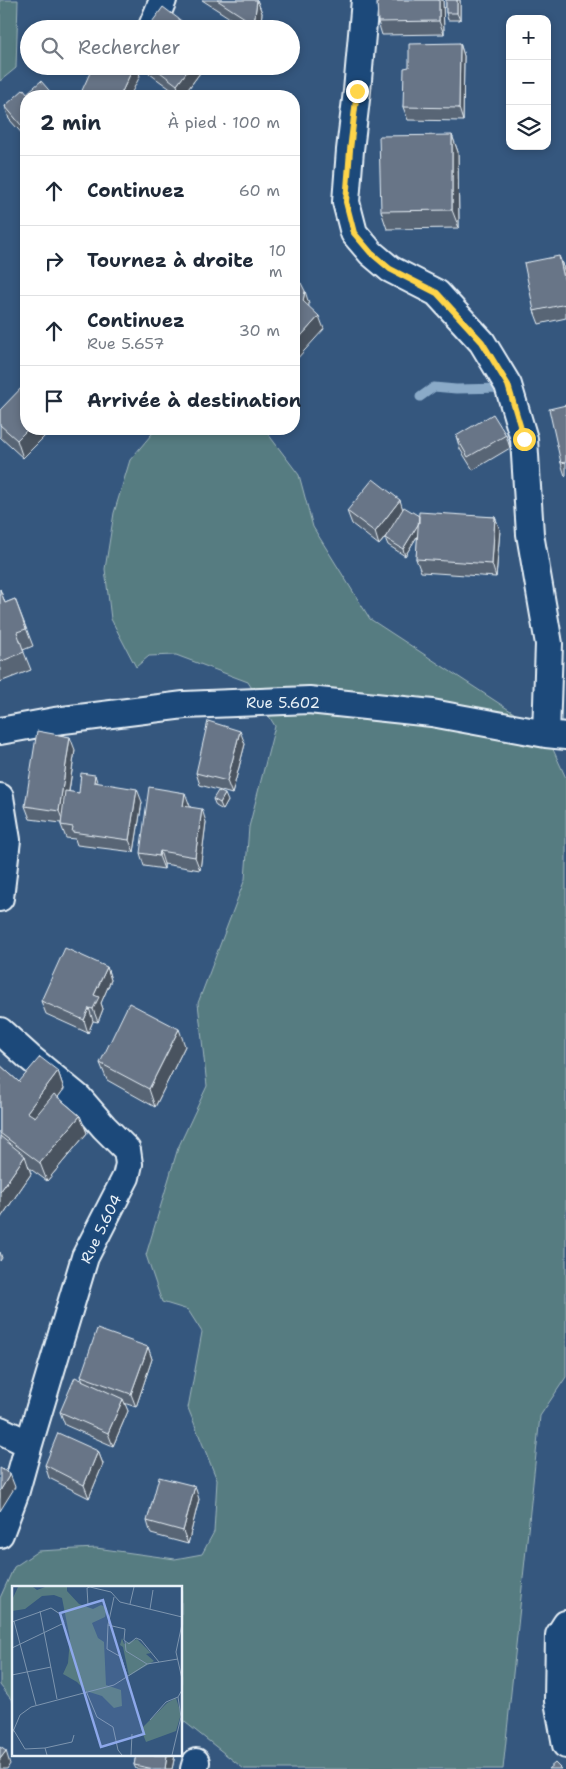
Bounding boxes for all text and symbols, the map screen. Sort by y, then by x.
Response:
map controls [506,15,551,150]
button: + [506,15,551,60]
search box [20,20,300,75]
icon: search [38,34,66,62]
text: Rechercher [78,35,181,60]
button: − [506,60,551,105]
route end [346,80,369,103]
button: layers [506,105,551,150]
text: 2 min [40,109,101,137]
text: À pied · 100 m [168,112,280,133]
icon: ahead [40,177,68,205]
text: Continuez [87,178,185,203]
text: 60 m [239,180,280,201]
text: 10 m [269,240,286,282]
icon: right [40,247,68,275]
text: Tournez à droite [87,248,254,273]
text: Continuez [87,308,185,333]
icon: ahead [40,317,68,345]
text: 30 m [239,320,280,341]
text: Rue 5.657 [87,333,164,354]
icon: arrive [40,387,68,415]
text: Arrivée à destination [87,388,301,413]
route start [513,428,536,451]
street label: Rue 5.602 [246,693,320,713]
street label: Rue 5.604 [76,1191,126,1267]
inset map [12,1586,182,1756]

